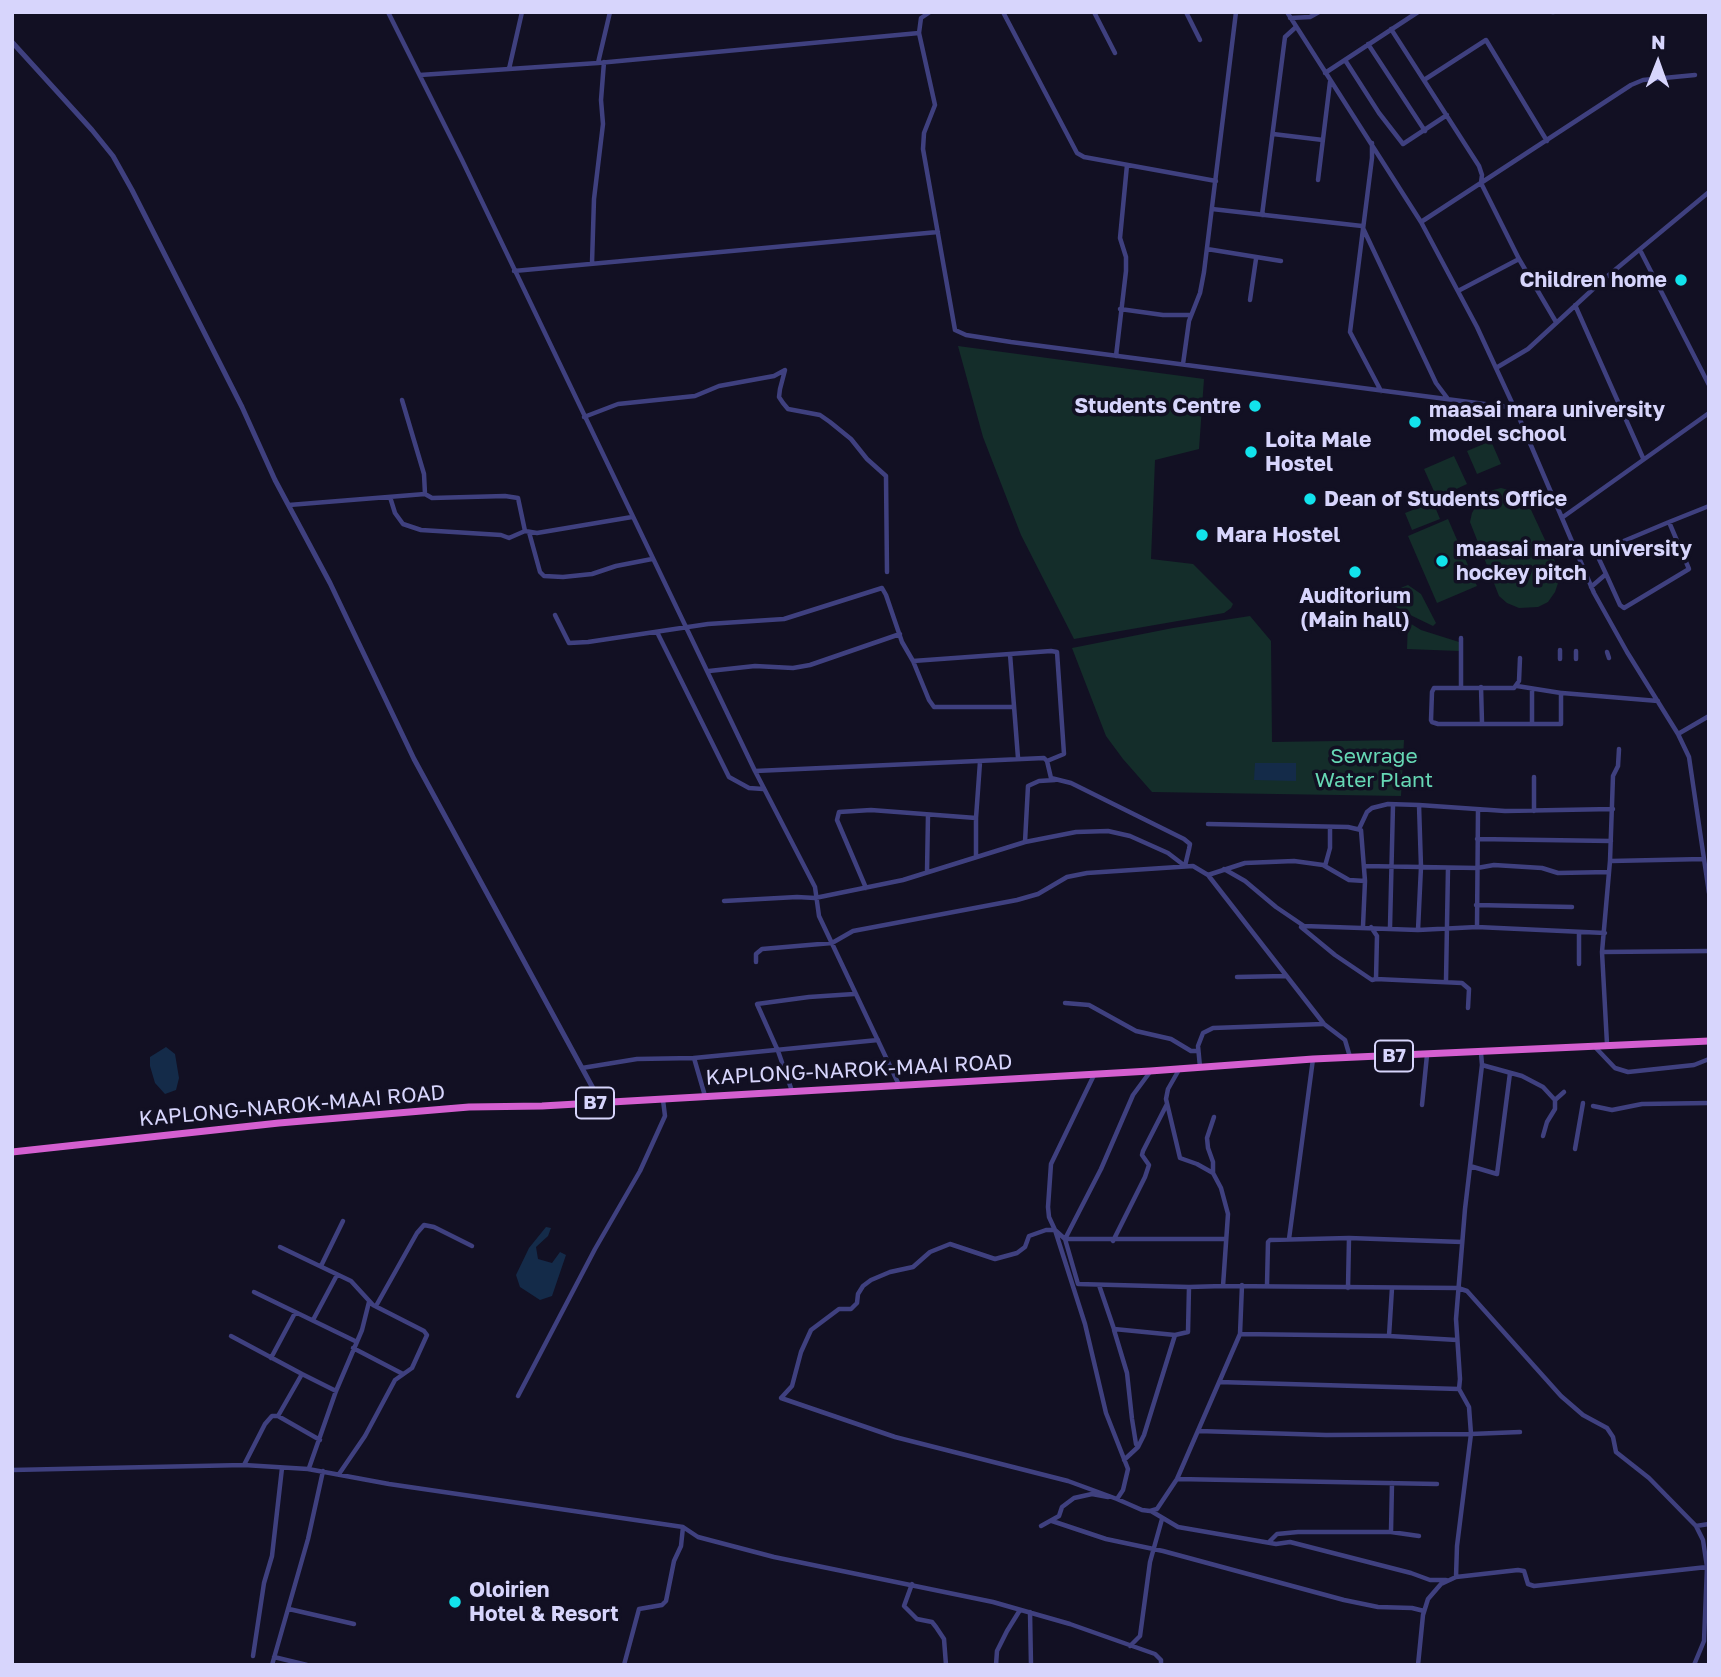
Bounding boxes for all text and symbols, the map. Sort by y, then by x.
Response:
north arrow [1623,28,1693,98]
text: N [1651,30,1666,53]
place label: Children home [1519,267,1667,293]
marker: Children home [1673,272,1689,288]
place label: Students Centre [1074,393,1241,419]
place label: maasai mara university model school [1429,397,1665,447]
marker: Students Centre [1247,398,1263,414]
marker: maasai mara university model school [1407,414,1423,430]
place label: Loita Male Hostel [1265,427,1371,477]
marker: Loita Male Hostel [1243,444,1259,460]
place label: Dean of Students Office [1324,486,1567,512]
marker: Dean of Students Office [1302,491,1318,507]
place label: Mara Hostel [1216,522,1340,548]
marker: Mara Hostel [1194,527,1210,543]
place label: maasai mara university hockey pitch [1456,536,1692,586]
marker: maasai mara university hockey pitch [1434,553,1450,569]
marker: Auditorium (Main hall) [1347,564,1363,580]
place label: Auditorium (Main hall) [1299,583,1411,633]
park label: Sewrage Water Plant [1315,743,1433,793]
road number: B7 [1375,1040,1413,1072]
street label: KAPLONG-NAROK-MAAI ROAD [705,1049,1013,1091]
street label: KAPLONG-NAROK-MAAI ROAD [138,1080,446,1132]
road number: B7 [576,1088,614,1119]
place label: Oloirien Hotel & Resort [469,1577,619,1627]
marker: Oloirien Hotel & Resort [447,1594,463,1610]

